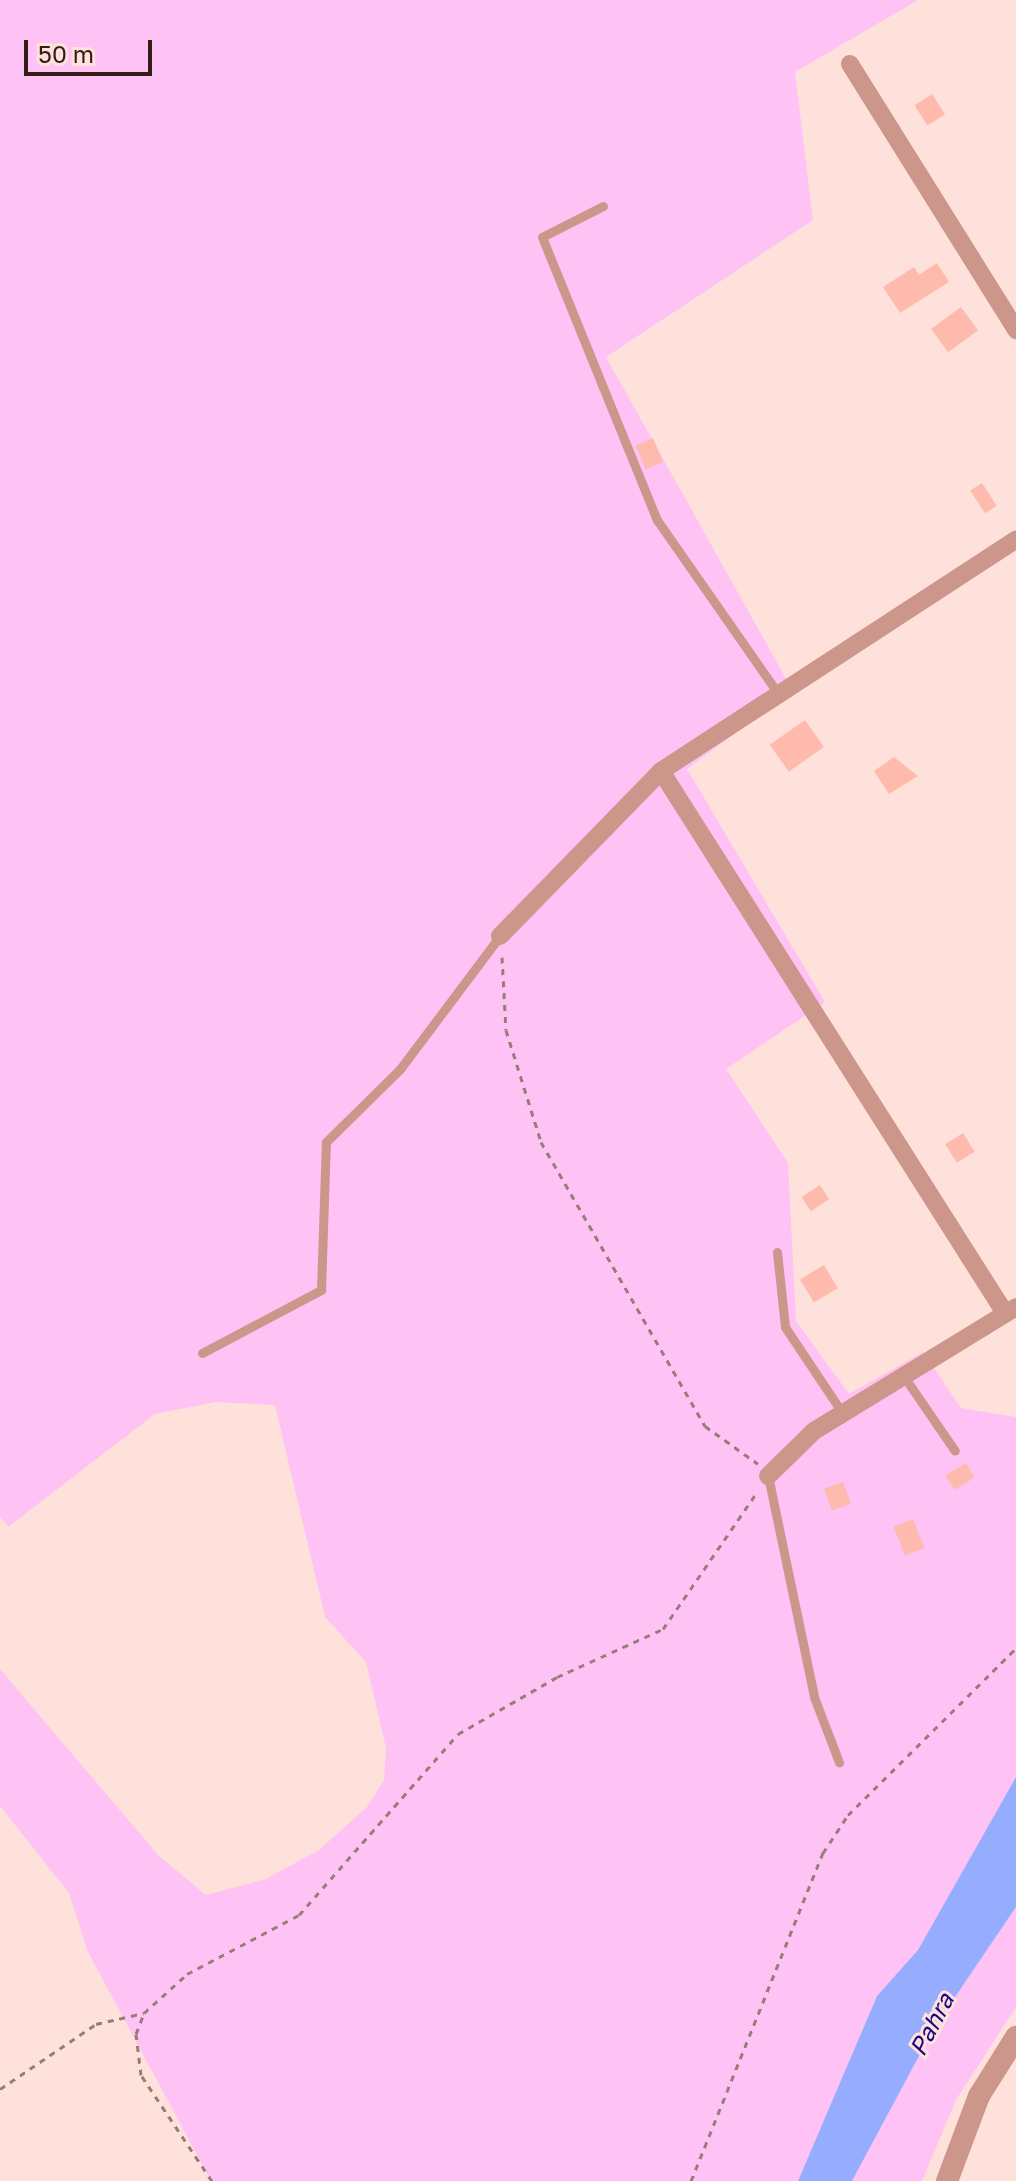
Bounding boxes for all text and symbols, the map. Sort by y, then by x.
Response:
scale bar [28,24,156,74]
text: 50 m [38,39,94,68]
water label: Pahra [903,1988,959,2060]

